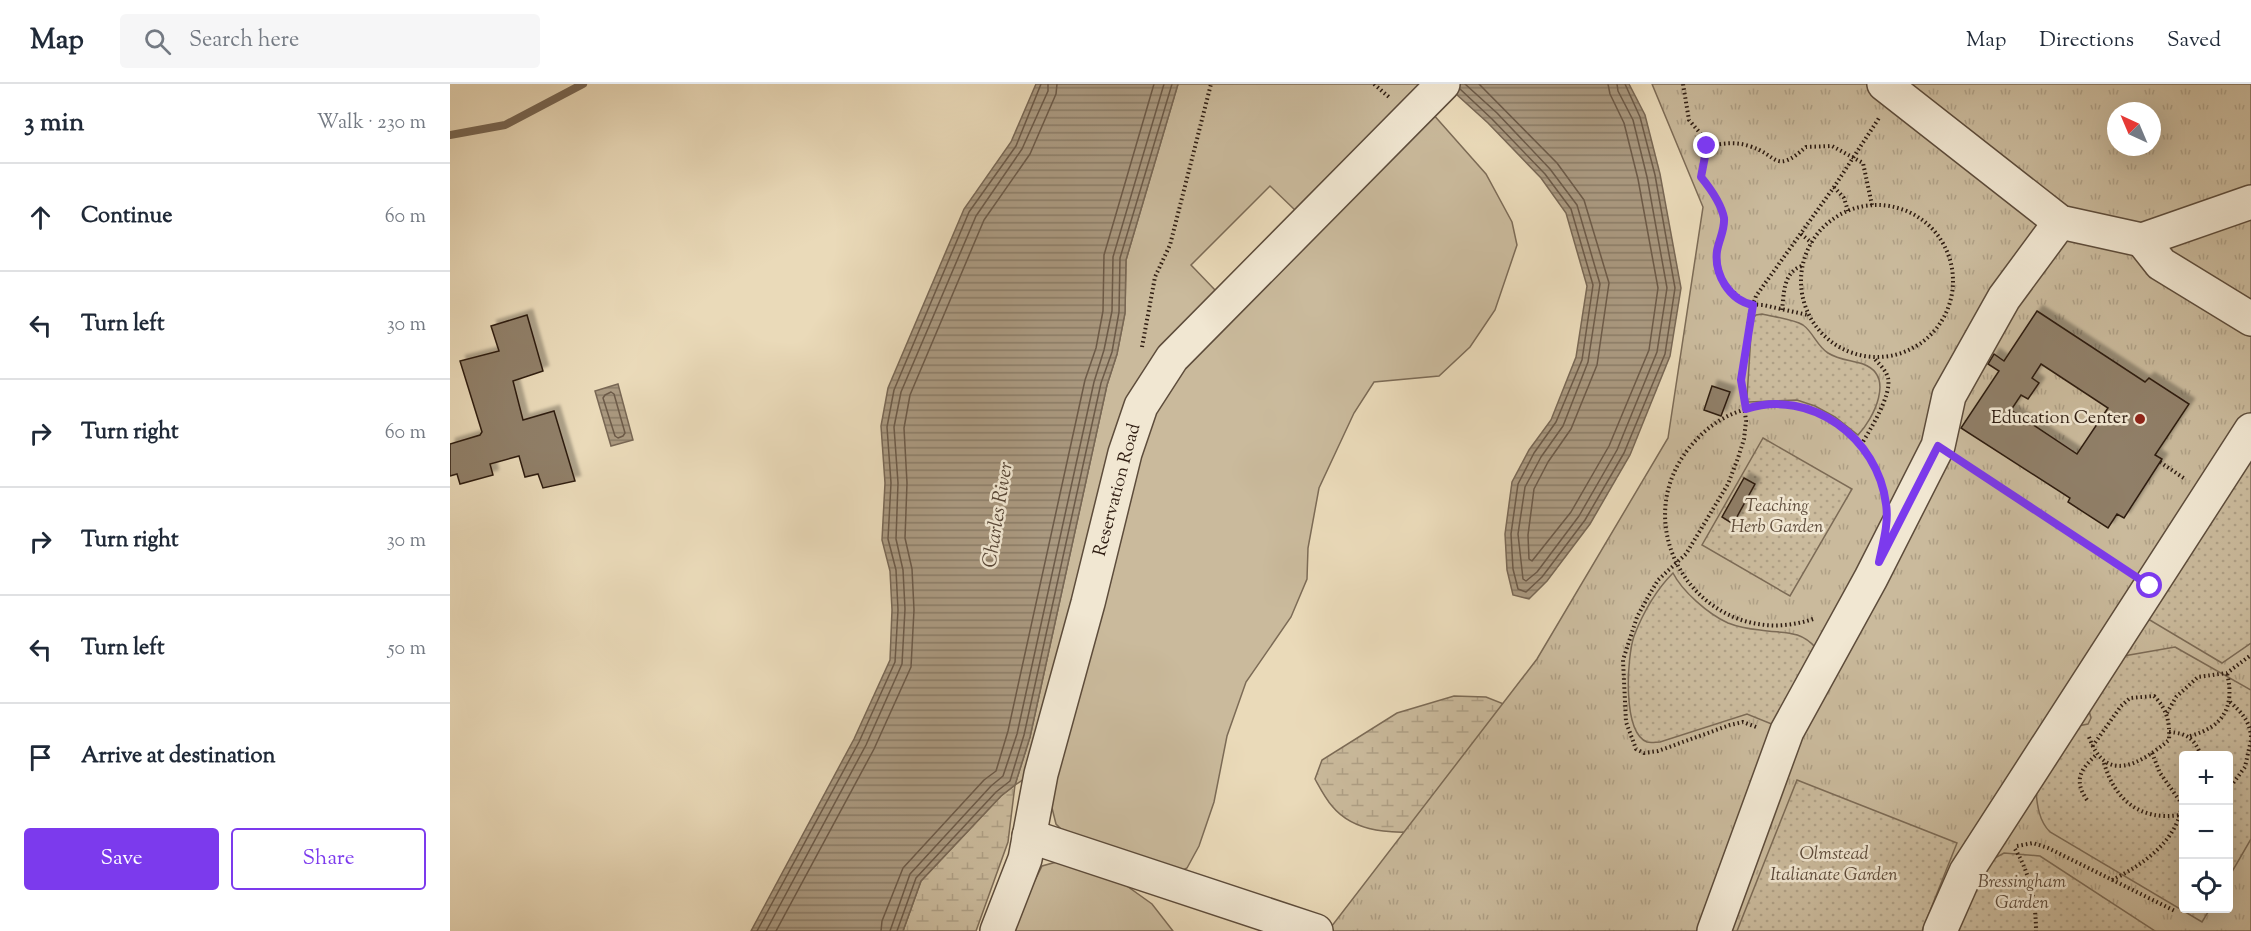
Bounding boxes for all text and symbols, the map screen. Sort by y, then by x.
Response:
search box [120,14,540,68]
text: Map [30,21,84,61]
icon: search [141,25,174,58]
text: Search here [189,25,299,57]
text: Map [1966,26,2006,56]
text: Directions [2039,26,2134,56]
text: Saved [2167,26,2221,56]
north arrow [2107,102,2161,156]
text: 3 min [24,105,84,142]
text: Walk · 230 m [317,109,426,138]
route end [1693,132,1719,158]
icon: ahead [24,201,57,234]
text: Continue [81,201,172,233]
text: 60 m [385,203,426,232]
icon: left [24,309,57,342]
text: Turn left [81,309,164,341]
text: 30 m [387,311,426,340]
place label: Education Center [1991,406,2128,432]
marker: Education Center [2133,412,2147,426]
icon: right [24,417,57,450]
text: Turn right [81,417,178,449]
text: 60 m [385,419,426,448]
street label: Reservation Road [1088,421,1148,559]
water label: Charles River [976,460,1022,570]
park label: Teaching Herb Garden [1731,494,1824,541]
icon: right [24,525,57,558]
text: Turn right [81,525,178,557]
text: 30 m [387,527,426,556]
route start [2136,572,2162,598]
icon: left [24,633,57,666]
text: Turn left [81,633,164,665]
text: 50 m [388,635,426,664]
icon: arrive [24,741,57,774]
text: Arrive at destination [81,741,276,773]
map controls [2179,751,2233,913]
button: + [2179,751,2233,805]
button: − [2179,805,2233,859]
button: Save [24,828,219,890]
button: Share [231,828,426,890]
park label: Olmstead Italianate Garden [1770,842,1898,889]
button: locate [2179,859,2233,913]
park label: Bressingham Garden [1978,870,2066,917]

